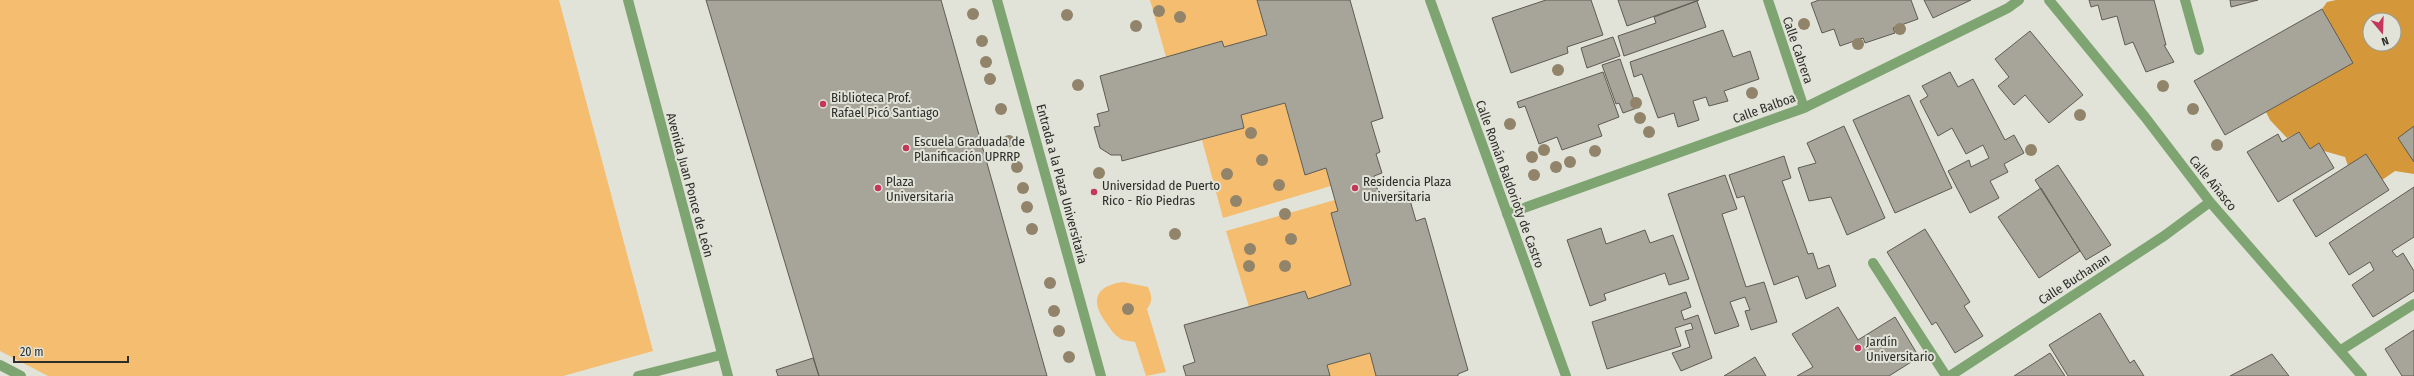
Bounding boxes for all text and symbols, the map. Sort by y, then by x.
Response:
north arrow [2362,12,2402,52]
street label: Calle Cabrera [1780,15,1816,85]
text: N [2380,34,2390,48]
place label: Biblioteca Prof. Rafael Picó Santiago [831,90,939,120]
street label: Calle Balboa [1731,90,1797,126]
street label: Calle Román Baldorioty de Castro [1473,98,1547,270]
marker: Biblioteca Prof. Rafael Picó Santiago [818,99,828,109]
street label: Entrada a la Plaza Universitaria [1033,102,1091,266]
street label: Avenida Juan Ponce de León [663,111,717,259]
place label: Escuela Graduada de Planificación UPRRP [914,134,1025,164]
marker: Escuela Graduada de Planificación UPRRP [901,143,911,153]
street label: Calle Añasco [2186,152,2240,214]
place label: Plaza Universitaria [886,174,954,204]
place label: Residencia Plaza Universitaria [1363,174,1451,204]
place label: Universidad de Puerto Rico - Río Piedras [1102,178,1220,208]
marker: Plaza Universitaria [873,183,883,193]
marker: Residencia Plaza Universitaria [1350,183,1360,193]
marker: Universidad de Puerto Rico - Río Piedras [1089,187,1099,197]
street label: Calle Buchanan [2036,250,2112,308]
place label: Jardín Universitario [1866,334,1934,364]
scale bar [14,338,128,364]
marker: Jardín Universitario [1853,343,1863,353]
text: 20 m [20,345,44,359]

